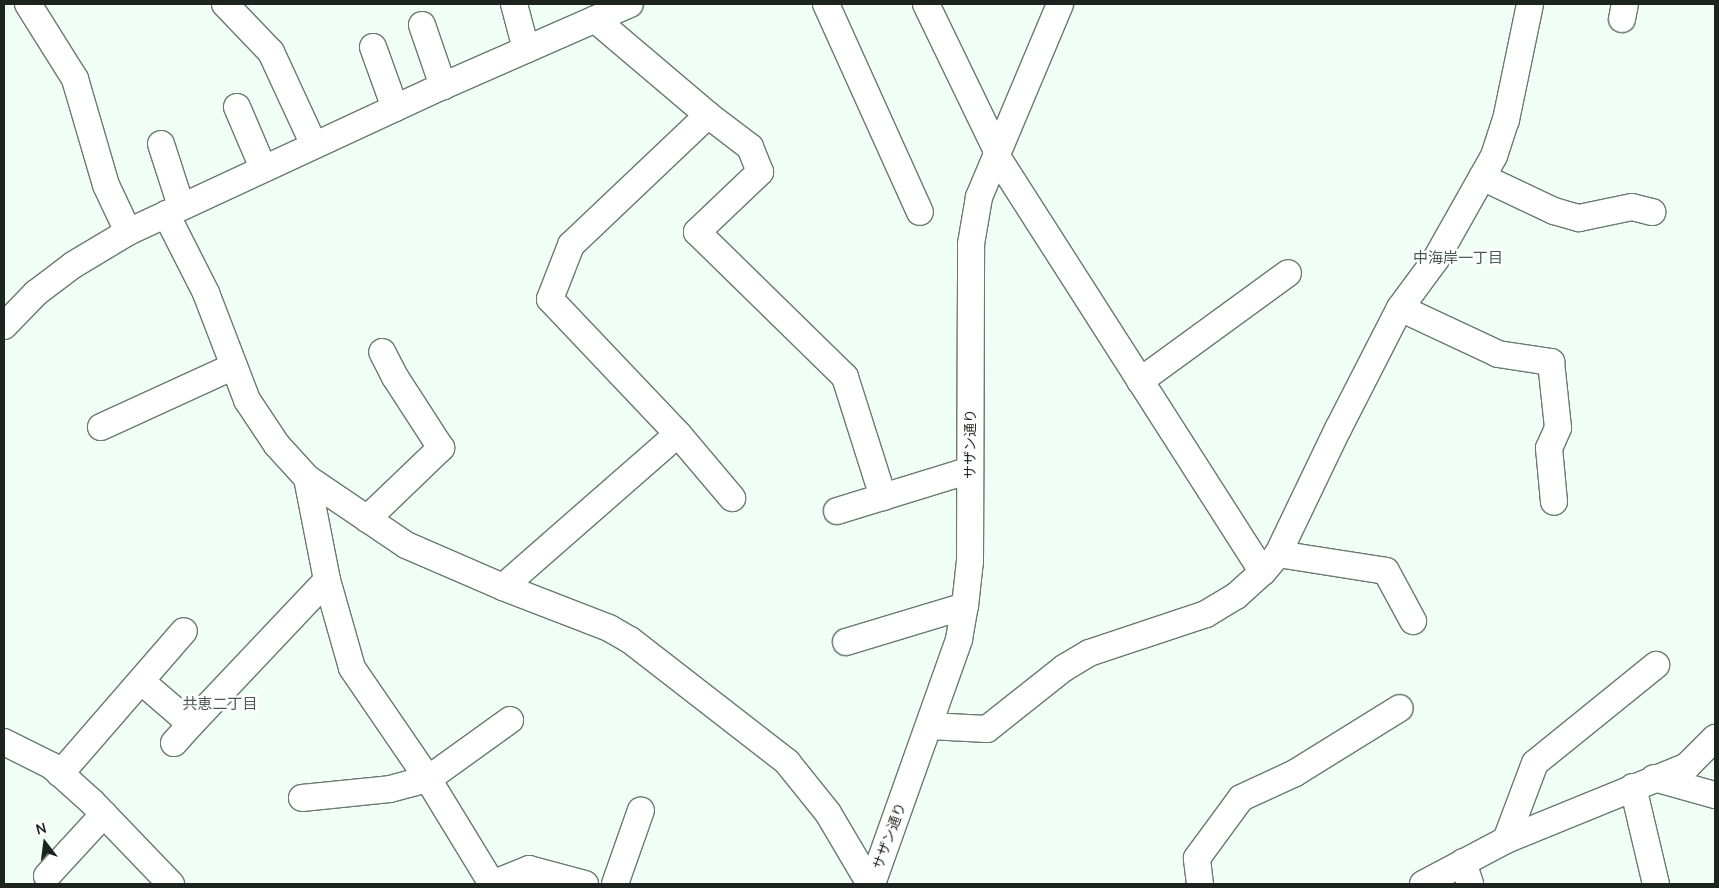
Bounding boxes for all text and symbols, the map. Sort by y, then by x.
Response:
district label: 中海岸一丁目 [1413,249,1503,267]
street label: サザン通り [962,409,978,479]
district label: 共恵二丁目 [183,695,257,713]
street label: サザン通り [869,800,909,872]
north arrow [20,818,70,868]
text: N [34,818,48,839]

